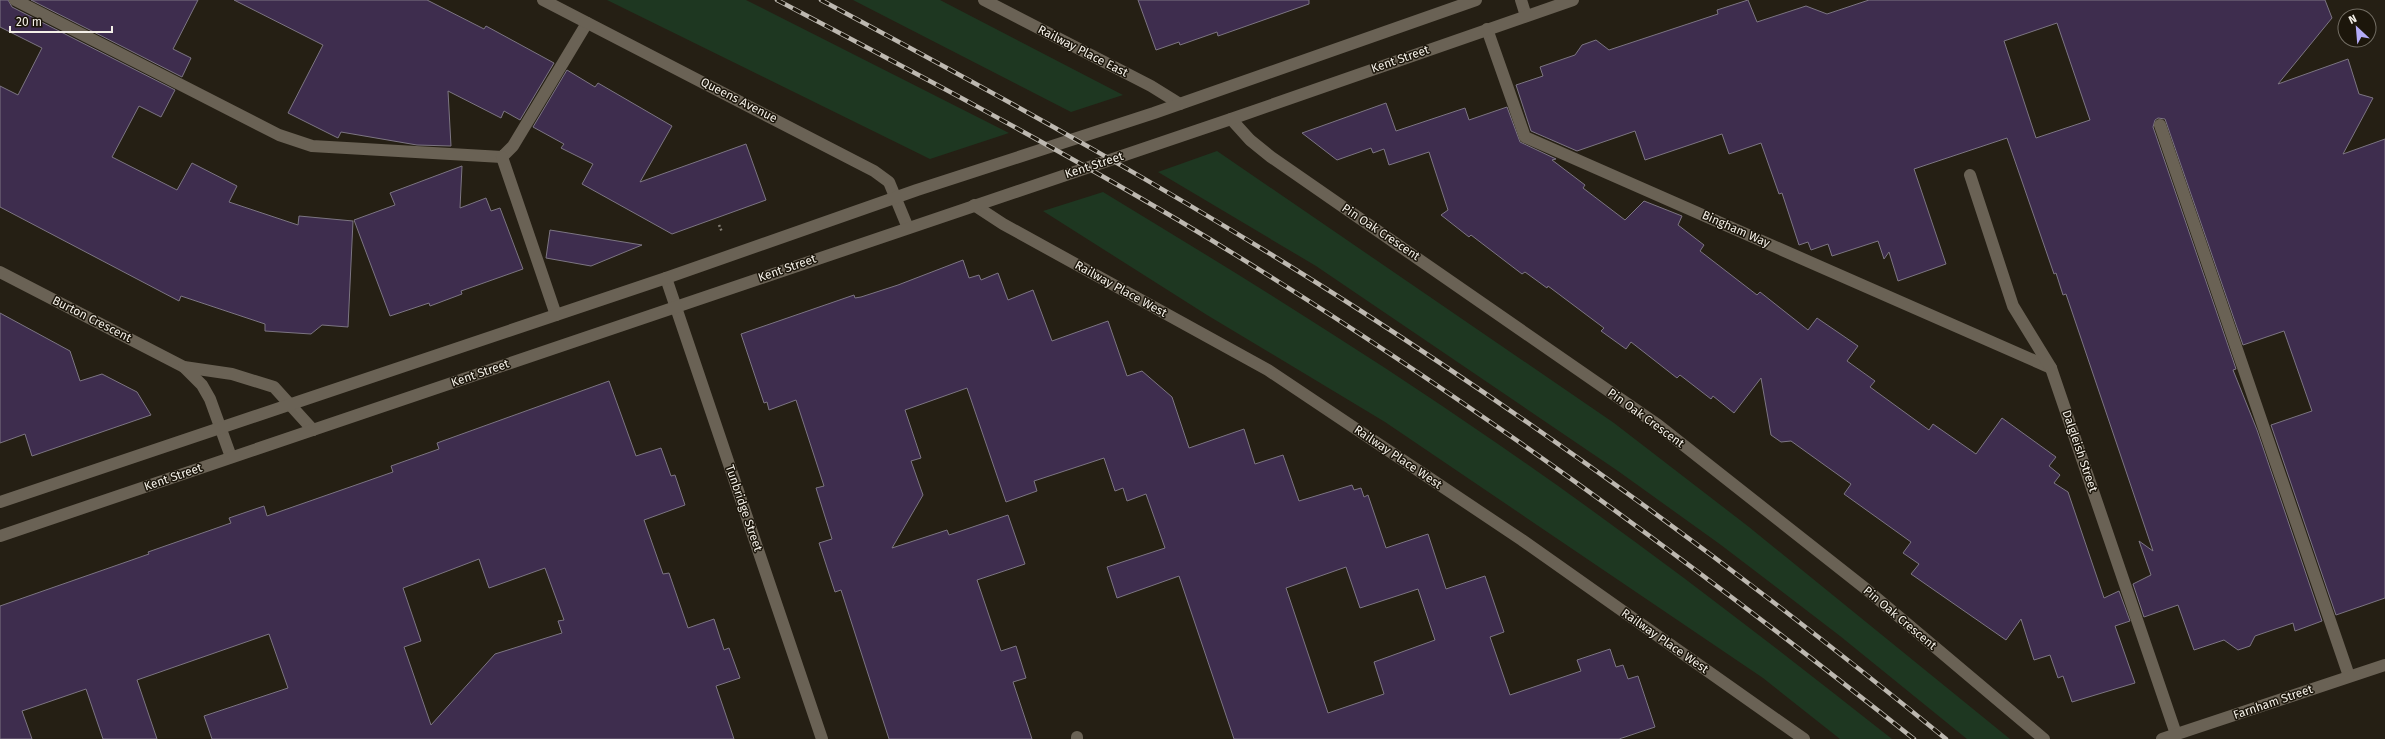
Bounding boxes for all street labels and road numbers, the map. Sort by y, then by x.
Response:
street label: Railway Place East [1036,22,1131,80]
street label: Kent Street [1369,42,1432,75]
street label: Queens Avenue [698,75,780,125]
street label: Kent Street [1063,149,1126,181]
street label: Pin Oak Crescent [1339,201,1423,264]
street label: Bingham Way [1700,208,1772,250]
street label: Kent Street [756,251,819,284]
street label: Railway Place West [1073,258,1170,320]
street label: Burton Crescent [50,293,134,345]
street label: Kent Street [449,356,512,389]
street label: Pin Oak Crescent [1605,386,1687,451]
street label: Dalgleish Street [2059,408,2101,494]
street label: Railway Place West [1351,422,1445,492]
street label: Kent Street [142,460,205,493]
street label: Tunbridge Street [723,463,766,554]
street label: Pin Oak Crescent [1861,583,1940,653]
street label: Railway Place West [1619,606,1712,677]
street label: Farnham Street [2232,682,2315,722]

